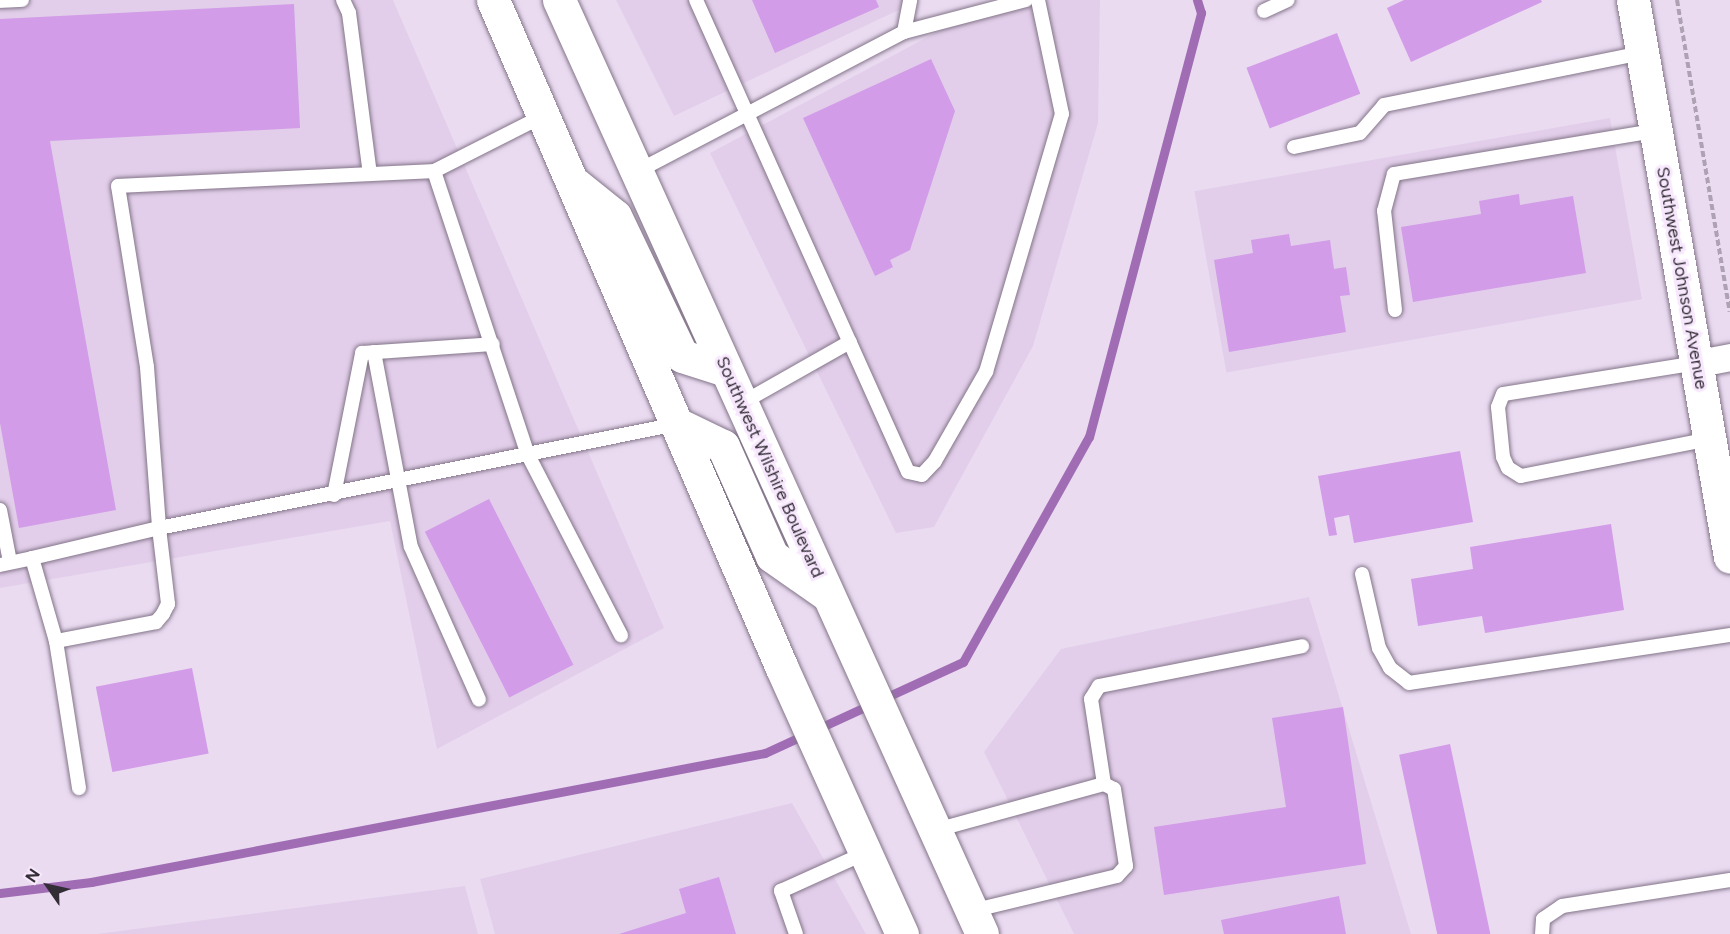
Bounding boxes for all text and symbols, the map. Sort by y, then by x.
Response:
street label: Southwest Johnson Avenue [1652,165,1712,391]
street label: Southwest Wilshire Boulevard [711,353,829,581]
north arrow [18,856,78,916]
text: N [21,865,44,886]

